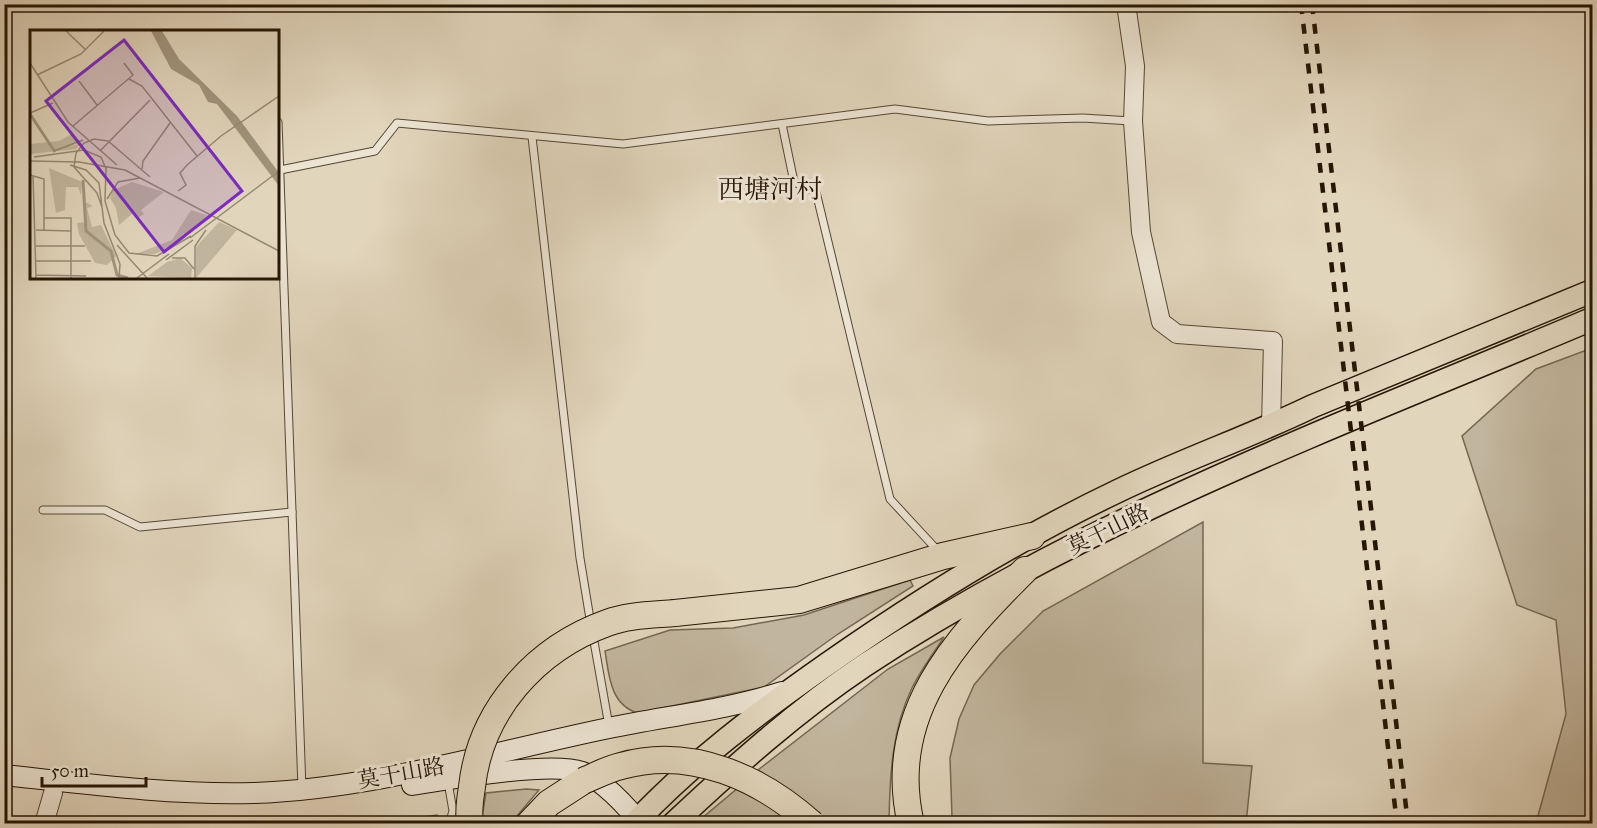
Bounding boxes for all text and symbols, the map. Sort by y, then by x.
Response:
inset map [30,30,279,279]
district label: 西塘河村 [718,173,822,205]
street label: 莫干山路 [1063,498,1153,560]
scale bar [42,750,146,788]
street label: 莫干山路 [355,752,447,794]
text: 50 m [51,760,89,782]

